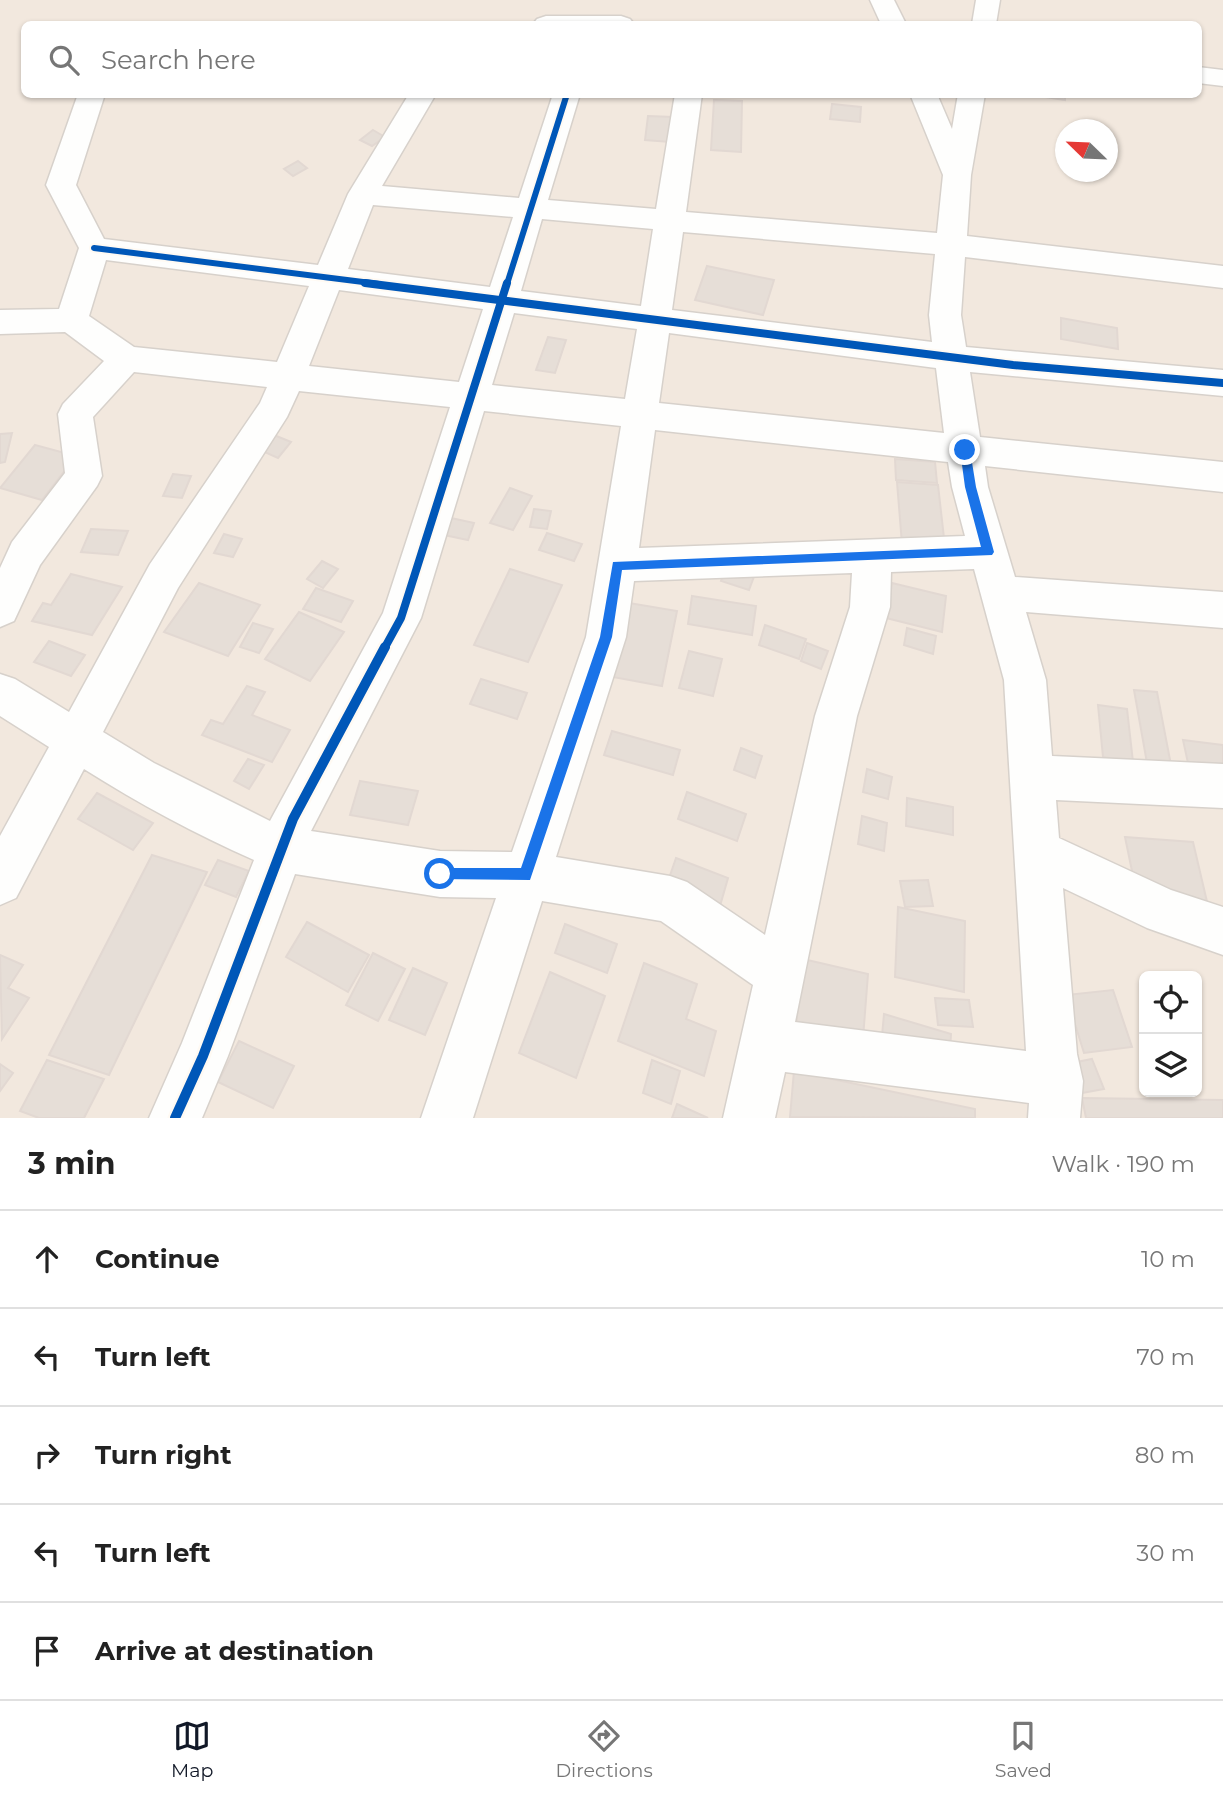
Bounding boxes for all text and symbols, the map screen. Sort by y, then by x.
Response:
search box [21,21,1202,98]
icon: search [45,41,83,79]
text: Search here [101,44,256,76]
north arrow [1055,119,1118,182]
route end [949,434,980,465]
route start [424,858,455,889]
map controls [1139,971,1202,1097]
button: locate [1139,971,1202,1034]
button: layers [1139,1034,1202,1097]
text: 3 min [28,1145,115,1182]
text: Walk · 190 m [1051,1150,1195,1178]
icon: ahead [28,1240,66,1278]
text: Continue [95,1243,220,1275]
text: 10 m [1141,1245,1195,1273]
icon: left [28,1338,66,1376]
text: Turn left [95,1341,211,1373]
text: 70 m [1136,1343,1195,1371]
icon: right [28,1436,66,1474]
text: Turn right [95,1439,231,1471]
text: 80 m [1135,1441,1195,1469]
icon: left [28,1534,66,1572]
text: Turn left [95,1537,211,1569]
text: 30 m [1136,1539,1195,1567]
icon: arrive [28,1632,66,1670]
text: Arrive at destination [95,1635,374,1667]
tab: Map [171,1717,213,1782]
tab: Directions [555,1717,653,1782]
tab: Saved [995,1717,1052,1782]

